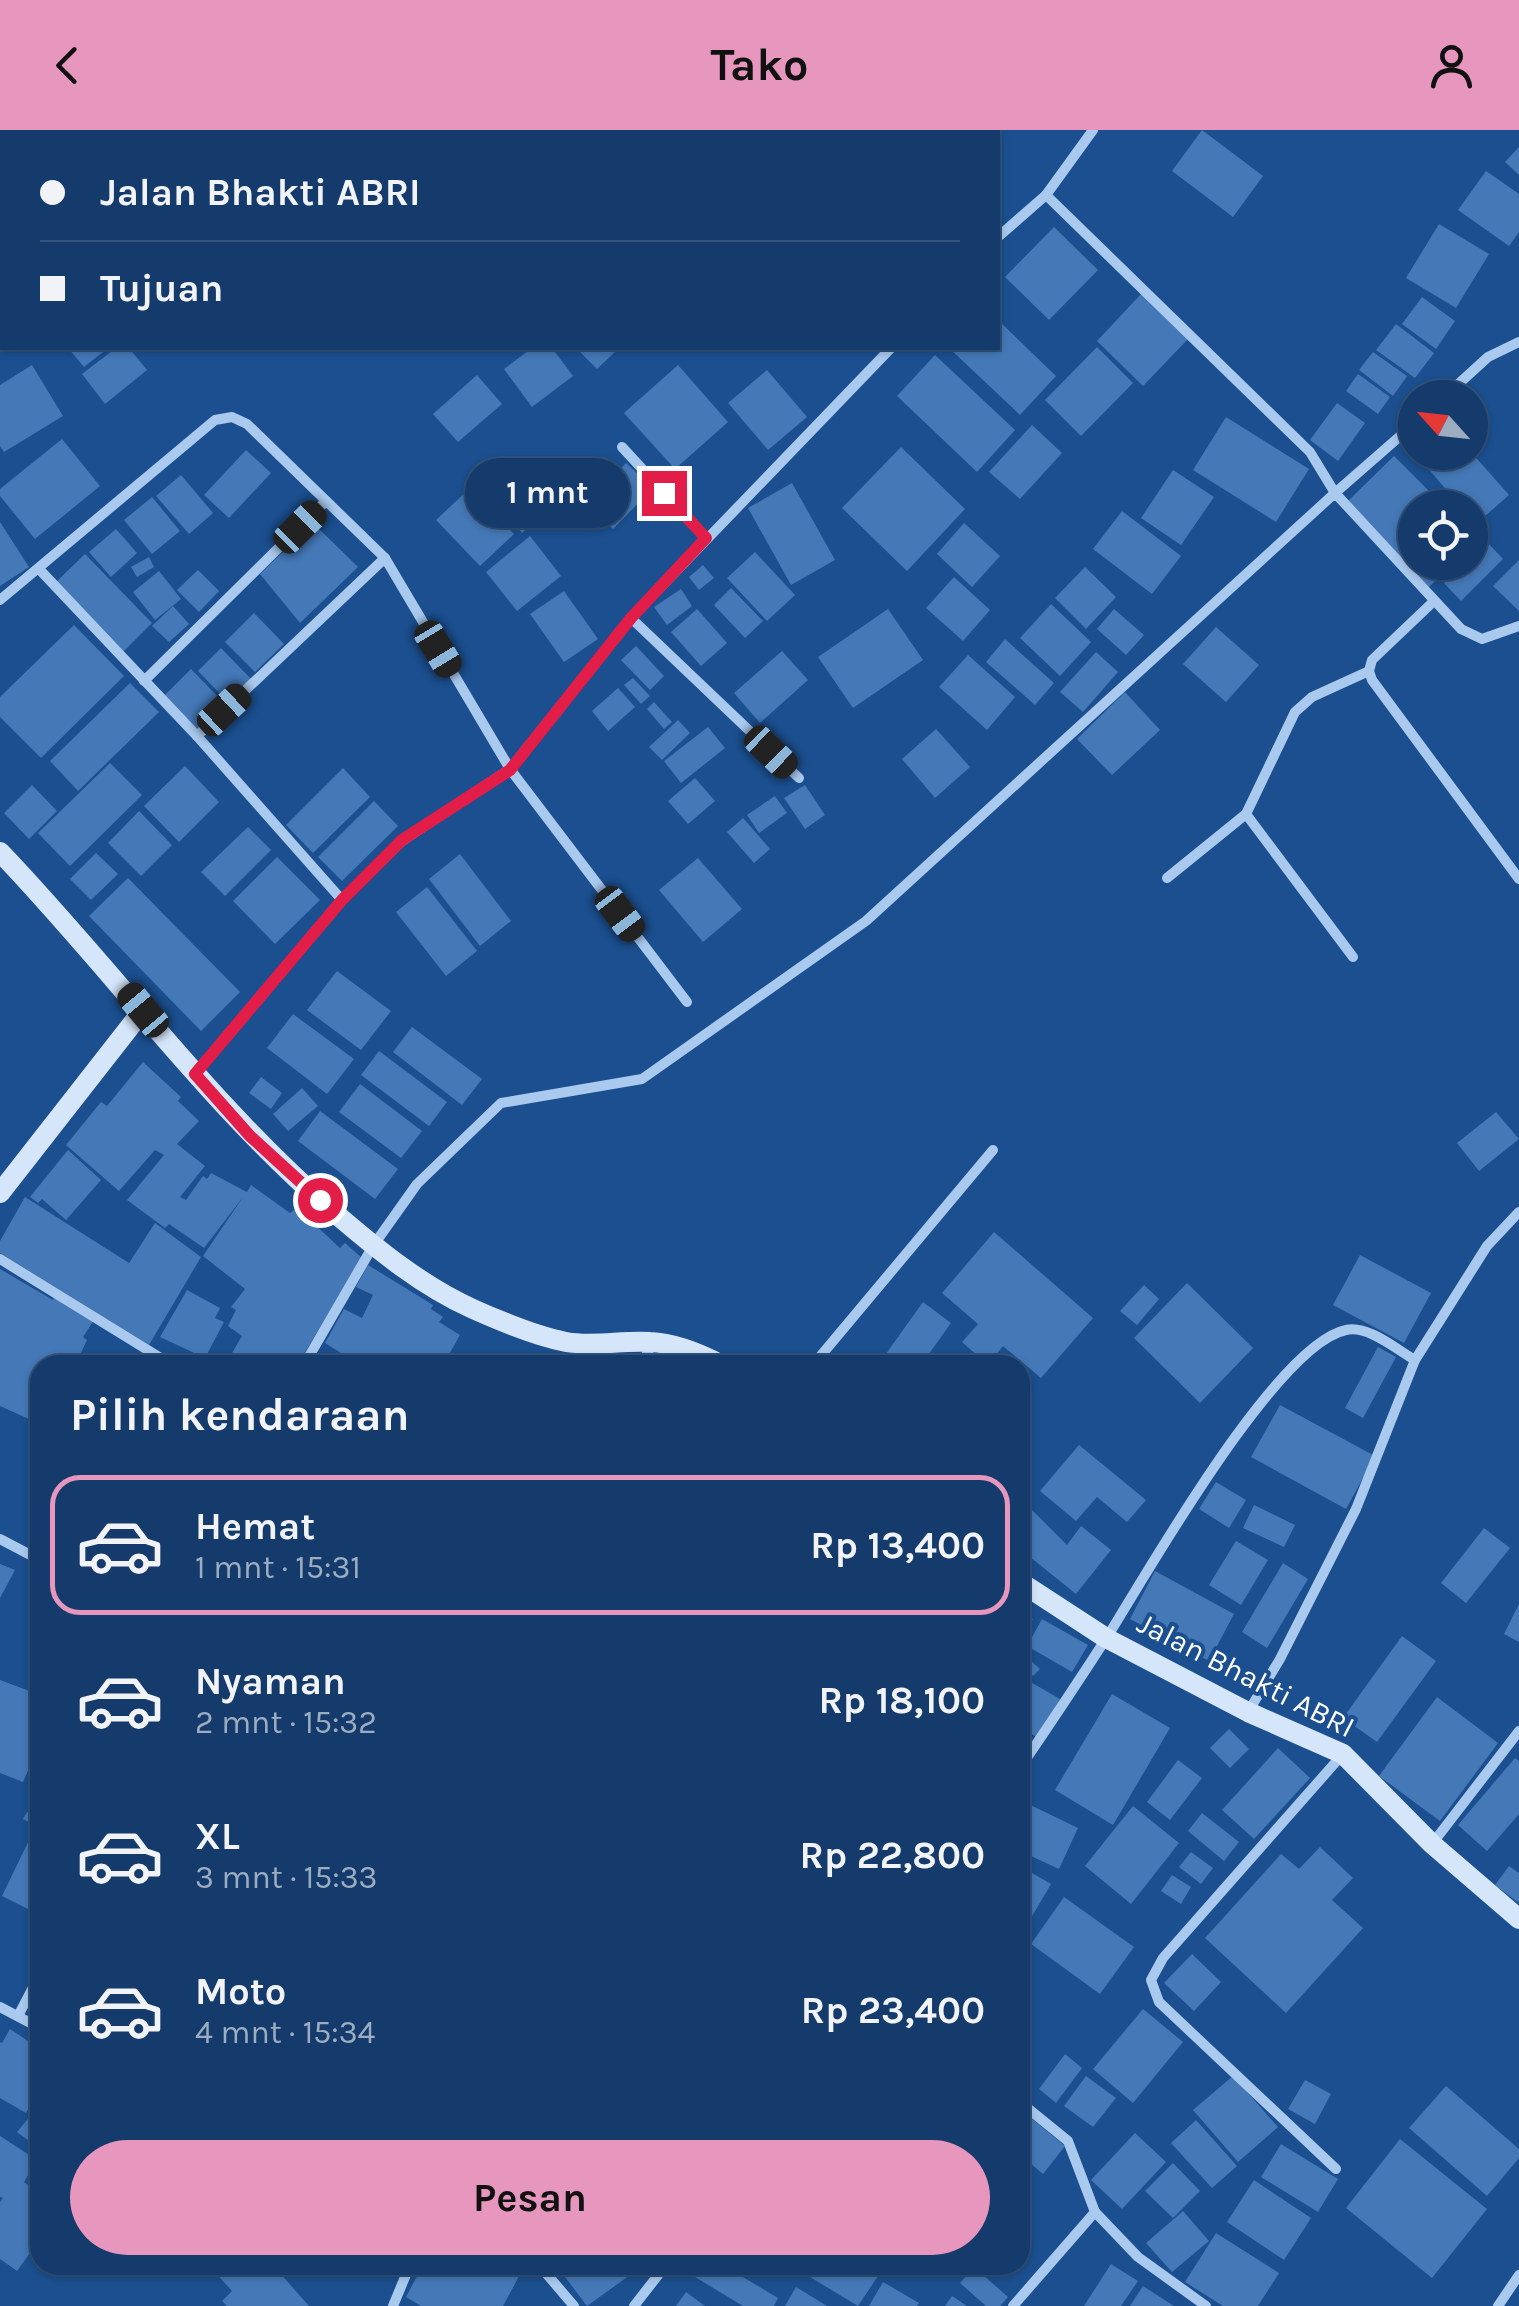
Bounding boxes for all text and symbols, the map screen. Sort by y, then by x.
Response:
icon: back [40,38,95,93]
icon: person [1424,38,1479,93]
text: Tako [710,39,809,91]
text: Jalan Bhakti ABRI [100,170,421,215]
text: Tujuan [100,266,223,311]
north arrow [1398,380,1488,470]
map controls [1398,380,1488,580]
callout: 1 mnt [464,458,629,528]
route end [642,471,687,516]
text: 1 mnt [506,474,589,511]
button: locate [1398,490,1488,580]
car [268,495,332,559]
car [410,616,466,682]
car [192,679,256,741]
car [739,720,803,784]
car [590,881,650,947]
car [112,977,174,1043]
route start [298,1178,343,1223]
text: Pilih kendaraan [70,1389,410,1441]
icon: car [75,1500,165,1590]
text: Hemat [195,1504,315,1549]
text: Rp 13,400 [810,1523,985,1568]
text: 1 mnt · 15:31 [195,1549,361,1586]
street label: Jalan Bhakti ABRI [1131,1605,1361,1745]
icon: car [75,1655,165,1745]
text: Nyaman [195,1659,346,1704]
text: Rp 18,100 [818,1678,985,1723]
text: 2 mnt · 15:32 [195,1704,377,1741]
icon: car [75,1810,165,1900]
text: XL [195,1814,240,1859]
text: Rp 22,800 [800,1833,985,1878]
text: 3 mnt · 15:33 [195,1859,378,1896]
icon: car [75,1965,165,2055]
text: Moto [195,1969,286,2014]
text: Rp 23,400 [801,1988,985,2033]
text: 4 mnt · 15:34 [195,2014,375,2051]
button: Pesan [70,2140,990,2255]

